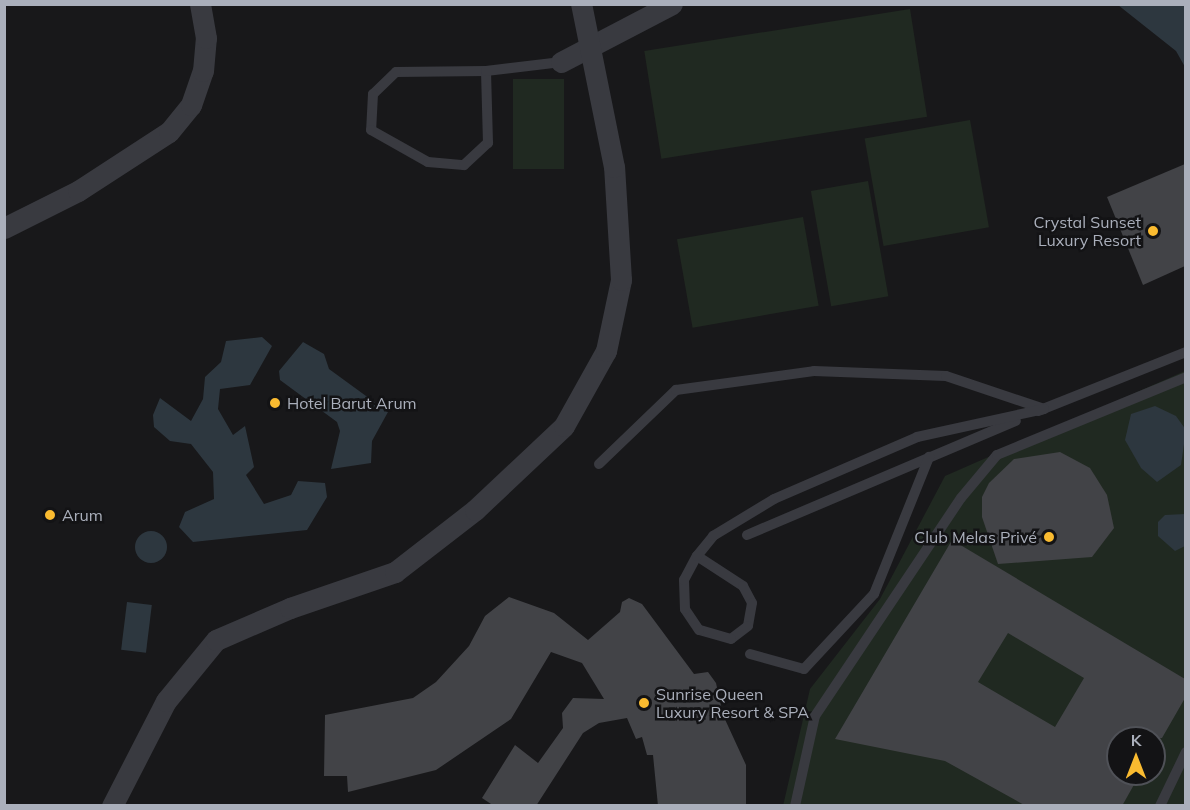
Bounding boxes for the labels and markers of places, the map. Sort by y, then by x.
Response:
place label: Crystal Sunset Luxury Resort [1034,212,1141,250]
marker: Crystal Sunset Luxury Resort [1146,224,1160,238]
place label: Hotel Barut Arum [287,393,417,413]
marker: Hotel Barut Arum [268,396,282,410]
place label: Arum [62,505,103,525]
marker: Arum [43,508,57,522]
place label: Club Melas Privé [914,527,1037,547]
marker: Club Melas Privé [1042,530,1056,544]
place label: Sunrise Queen Luxury Resort & SPA [656,684,809,722]
marker: Sunrise Queen Luxury Resort & SPA [637,696,651,710]

